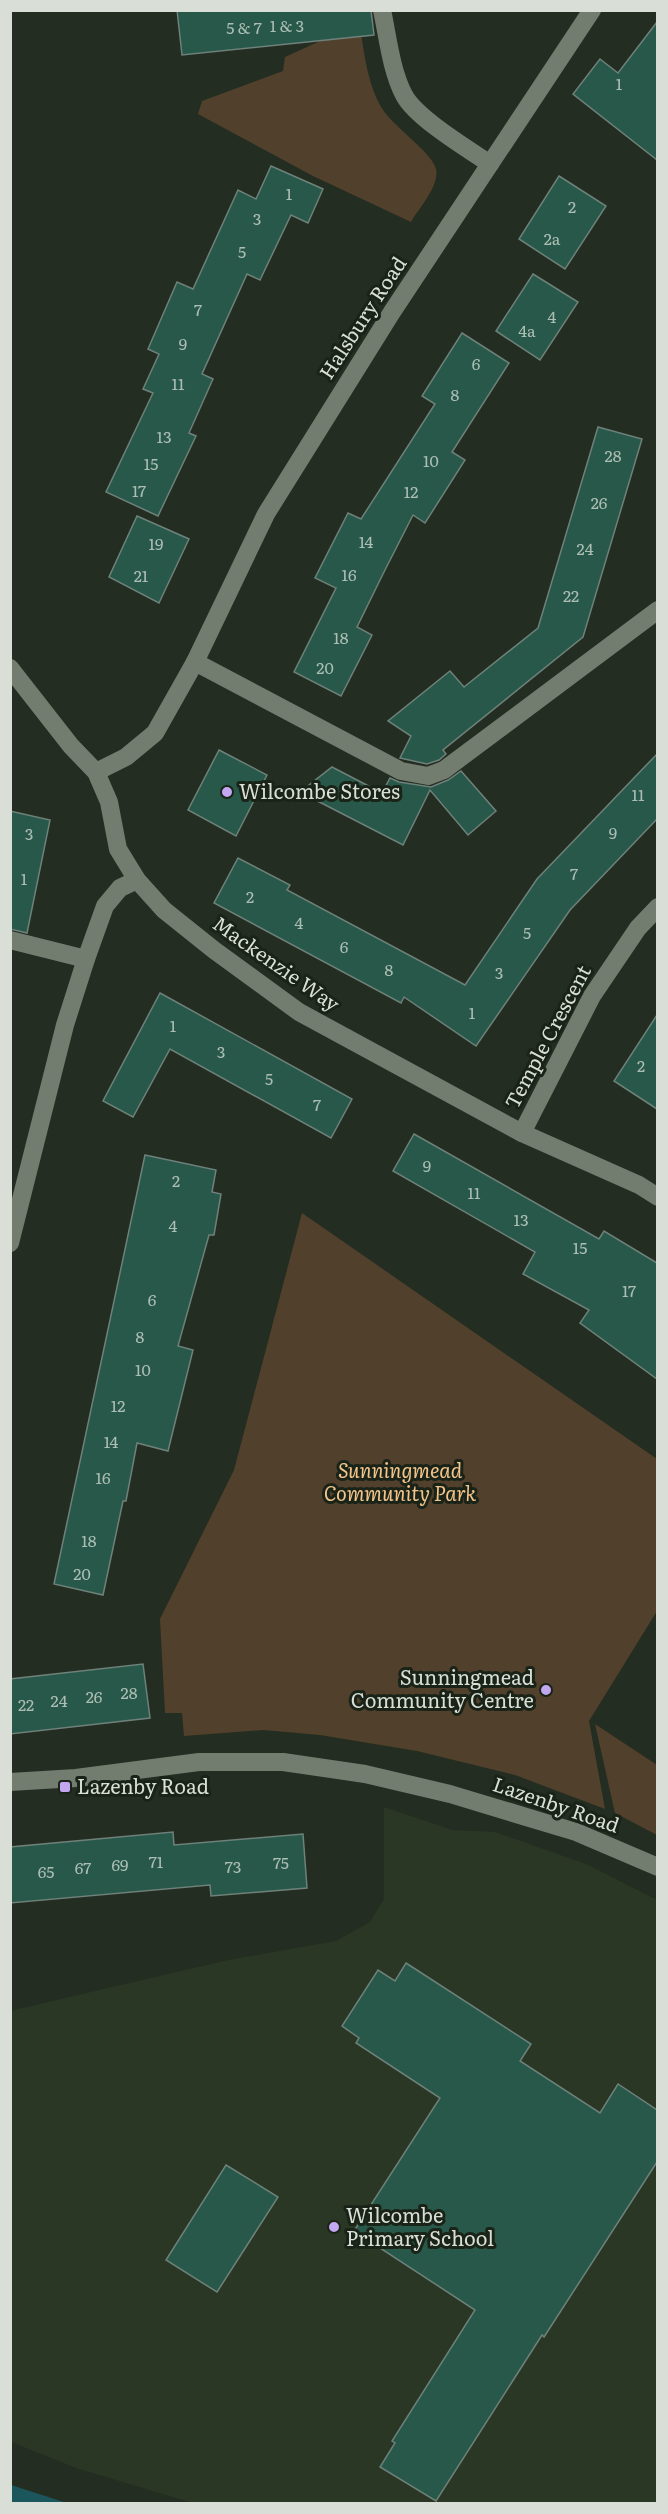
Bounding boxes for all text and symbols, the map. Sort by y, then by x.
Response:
house number: 1 & 3 [270,13,304,37]
house number: 5 & 7 [226,15,262,39]
house number: 1 [616,71,623,95]
house number: 1 [286,181,293,205]
house number: 2 [568,194,576,218]
house number: 3 [253,206,261,230]
house number: 2a [544,226,561,250]
house number: 5 [238,239,246,263]
street label: Halsbury Road [310,250,412,384]
house number: 7 [194,297,202,321]
house number: 4 [548,304,557,328]
house number: 4a [518,318,536,342]
house number: 9 [179,331,187,355]
house number: 6 [472,351,481,375]
house number: 11 [171,371,185,395]
house number: 8 [451,382,460,406]
house number: 13 [156,424,172,448]
house number: 28 [605,443,622,467]
house number: 10 [423,448,439,472]
house number: 15 [144,451,158,475]
house number: 17 [132,478,146,502]
house number: 12 [404,479,418,503]
house number: 26 [591,490,608,514]
house number: 14 [359,529,374,553]
house number: 19 [149,531,163,555]
house number: 24 [577,536,594,560]
house number: 16 [341,562,357,586]
house number: 21 [134,563,149,587]
house number: 22 [563,583,579,607]
house number: 18 [333,625,349,649]
house number: 20 [316,655,334,679]
place label: Wilcombe Stores [239,775,400,805]
house number: 11 [631,782,645,806]
marker: Wilcombe Stores [220,785,234,799]
house number: 9 [609,820,617,844]
house number: 3 [25,821,33,845]
house number: 7 [570,861,578,885]
house number: 1 [21,866,28,890]
house number: 2 [246,884,254,908]
street label: Mackenzie Way [207,907,347,1018]
house number: 4 [295,910,304,934]
house number: 5 [523,920,531,944]
house number: 6 [340,934,349,958]
house number: 8 [385,957,394,981]
street label: Temple Crescent [496,959,597,1113]
house number: 3 [495,960,503,984]
house number: 1 [469,1000,476,1024]
house number: 1 [170,1013,177,1037]
house number: 3 [217,1039,225,1063]
house number: 2 [637,1053,645,1077]
house number: 5 [265,1066,273,1090]
house number: 7 [313,1092,321,1116]
house number: 9 [423,1153,431,1177]
house number: 2 [172,1168,180,1192]
house number: 11 [467,1180,481,1204]
house number: 13 [513,1207,529,1231]
house number: 4 [169,1213,178,1237]
house number: 15 [573,1235,587,1259]
house number: 17 [622,1278,636,1302]
house number: 6 [148,1287,157,1311]
house number: 8 [136,1324,145,1348]
house number: 10 [135,1357,151,1381]
house number: 12 [111,1393,125,1417]
house number: 14 [104,1429,119,1453]
park label: Sunningmead Community Park [324,1454,476,1507]
house number: 16 [95,1465,111,1489]
house number: 18 [81,1528,97,1552]
house number: 20 [73,1561,91,1585]
place label: Sunningmead Community Centre [351,1661,534,1714]
house number: 28 [121,1680,138,1704]
marker: Sunningmead Community Centre [539,1683,553,1697]
house number: 26 [86,1684,103,1708]
house number: 24 [51,1688,68,1712]
house number: 22 [18,1692,34,1716]
street label: Lazenby Road [489,1767,624,1839]
place label: Lazenby Road [77,1770,209,1800]
marker: Lazenby Road [58,1780,72,1794]
house number: 71 [149,1849,164,1873]
house number: 75 [273,1850,289,1874]
house number: 69 [112,1852,128,1876]
house number: 73 [225,1854,241,1878]
house number: 67 [75,1855,91,1879]
house number: 65 [38,1859,54,1883]
place label: Wilcombe Primary School [346,2199,494,2252]
marker: Wilcombe Primary School [327,2220,341,2234]

